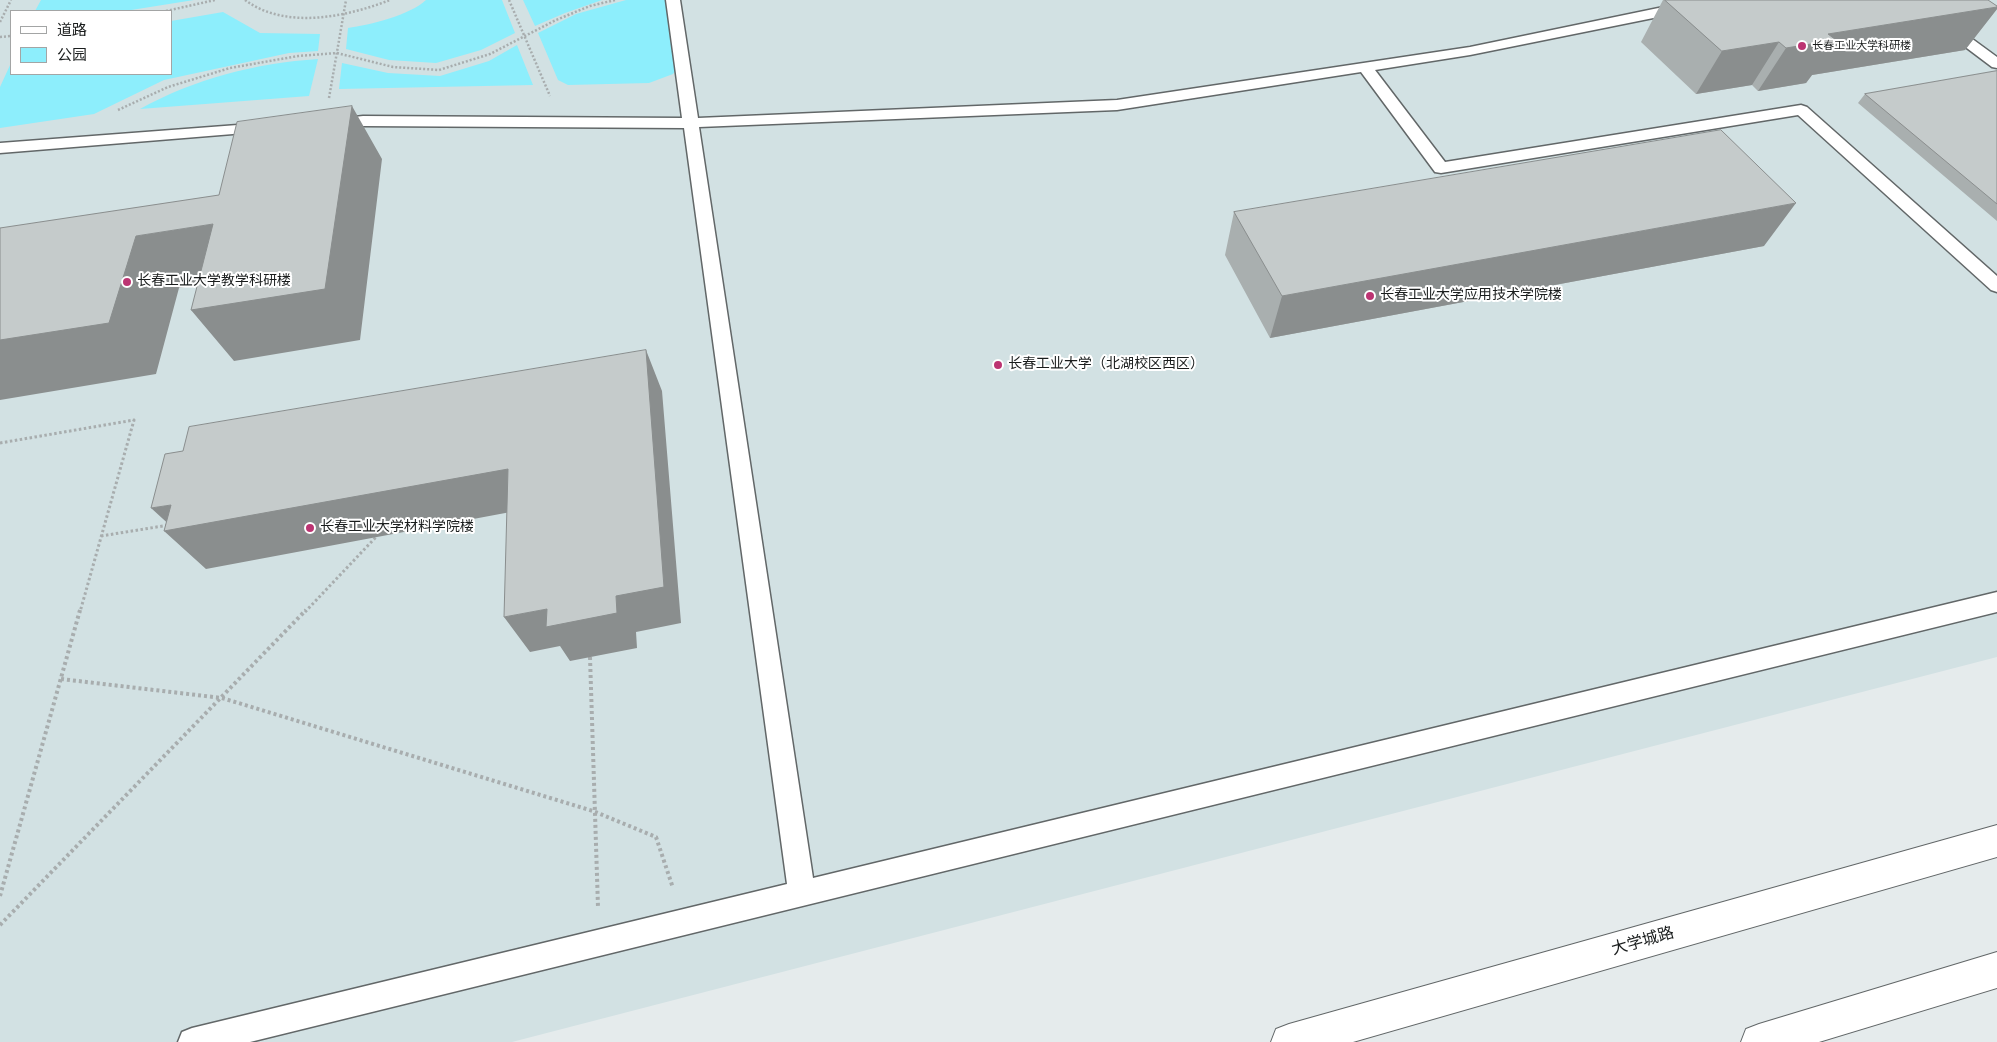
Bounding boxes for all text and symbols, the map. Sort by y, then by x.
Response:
legend [10,10,172,75]
text: 道路 [57,18,87,41]
place label: 长春工业大学科研楼 [1812,39,1911,53]
marker: 长春工业大学科研楼 [1796,40,1808,52]
text: 公园 [57,43,87,66]
place label: 长春工业大学教学科研楼 [137,274,291,290]
marker: 长春工业大学教学科研楼 [121,276,133,288]
place label: 长春工业大学应用技术学院楼 [1380,288,1562,304]
marker: 长春工业大学应用技术学院楼 [1364,290,1376,302]
place label: 长春工业大学（北湖校区西区） [1008,357,1204,373]
marker: 长春工业大学（北湖校区西区） [992,359,1004,371]
place label: 长春工业大学材料学院楼 [320,520,474,536]
marker: 长春工业大学材料学院楼 [304,522,316,534]
street label: 大学城路 [1610,924,1676,960]

